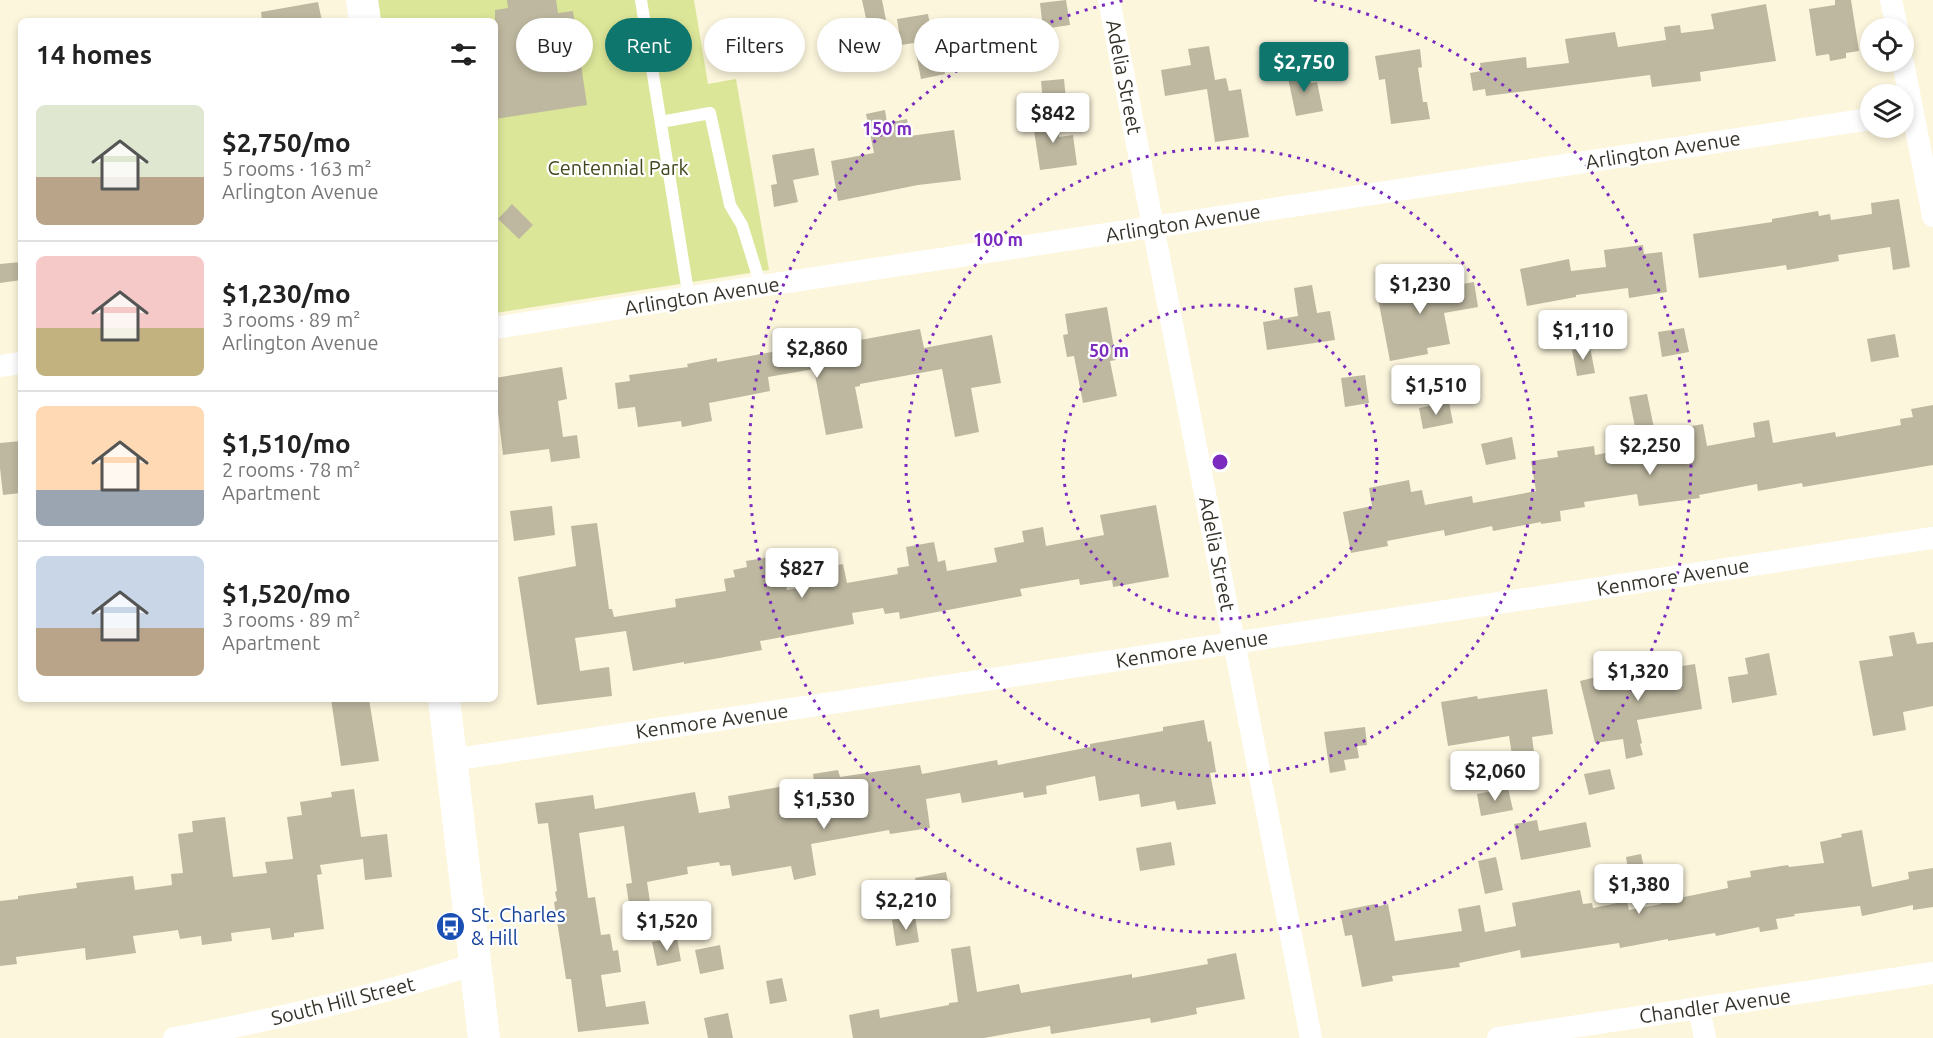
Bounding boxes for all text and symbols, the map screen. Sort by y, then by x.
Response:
chip: Buy [516,18,593,72]
chip: Rent [605,18,692,72]
chip: Filters [704,18,805,72]
chip: New [817,18,902,72]
chip: Apartment [914,18,1059,72]
street label: Adelia Street [1102,18,1147,136]
map controls [1860,18,1914,138]
button: locate [1860,18,1914,72]
icon: filters [447,38,480,71]
text: 14 homes [36,40,152,69]
pin: $2,750 [1255,42,1353,93]
text: $2,750 [1273,50,1335,73]
button: layers [1860,84,1914,138]
pin: $842 [1017,93,1089,144]
text: $842 [1030,101,1076,124]
text: 150 m [862,118,912,138]
street label: Arlington Avenue [1584,126,1742,173]
text: $2,750/mo [222,128,351,157]
icon: home [84,129,156,201]
park label: Centennial Park [547,156,689,179]
text: 5 rooms · 163 m² [222,157,372,180]
text: Arlington Avenue [222,180,379,203]
street label: Arlington Avenue [1104,199,1262,246]
text: 100 m [973,229,1023,249]
pin: $1,230 [1371,264,1469,315]
street label: Arlington Avenue [623,272,781,319]
text: $1,230 [1389,272,1451,295]
text: $1,230/mo [222,279,351,308]
icon: home [84,280,156,352]
text: 3 rooms · 89 m² [222,308,360,331]
pin: $1,110 [1534,310,1632,361]
text: $1,110 [1552,318,1614,341]
pin: $2,860 [768,328,866,379]
text: Arlington Avenue [222,331,379,354]
text: $2,860 [786,336,848,359]
text: 50 m [1089,340,1129,360]
pin: $1,510 [1387,365,1485,416]
text: $1,510 [1405,373,1467,396]
pin: $2,250 [1601,425,1699,476]
text: $1,510/mo [222,429,351,458]
icon: home [84,430,156,502]
text: $2,250 [1619,433,1681,456]
centre of rings [1210,452,1230,472]
text: 2 rooms · 78 m² [222,458,360,481]
text: Apartment [222,481,320,504]
street label: Adelia Street [1195,495,1240,613]
pin: $827 [766,548,838,599]
street label: Kenmore Avenue [1595,553,1751,600]
text: $827 [779,556,825,579]
text: $1,520/mo [222,579,351,608]
icon: home [84,580,156,652]
text: 3 rooms · 89 m² [222,608,360,631]
street label: Kenmore Avenue [1114,625,1270,672]
text: Apartment [222,631,320,654]
pin: $1,320 [1589,651,1687,702]
text: $1,320 [1607,659,1669,682]
street label: Kenmore Avenue [634,698,790,743]
pin: $2,060 [1446,751,1544,802]
text: $2,060 [1464,759,1526,782]
pin: $1,530 [775,779,873,830]
text: $1,530 [793,787,855,810]
pin: $1,380 [1590,864,1688,915]
text: $1,380 [1608,872,1670,895]
pin: $2,210 [857,880,955,931]
text: $2,210 [875,888,937,911]
pin: $1,520 [618,901,716,952]
place label: St. Charles & Hill [471,903,566,949]
text: $1,520 [636,909,698,932]
bus stop icon: St. Charles & Hill [434,910,466,942]
street label: South Hill Street [269,972,417,1029]
street label: Chandler Avenue [1638,983,1792,1028]

